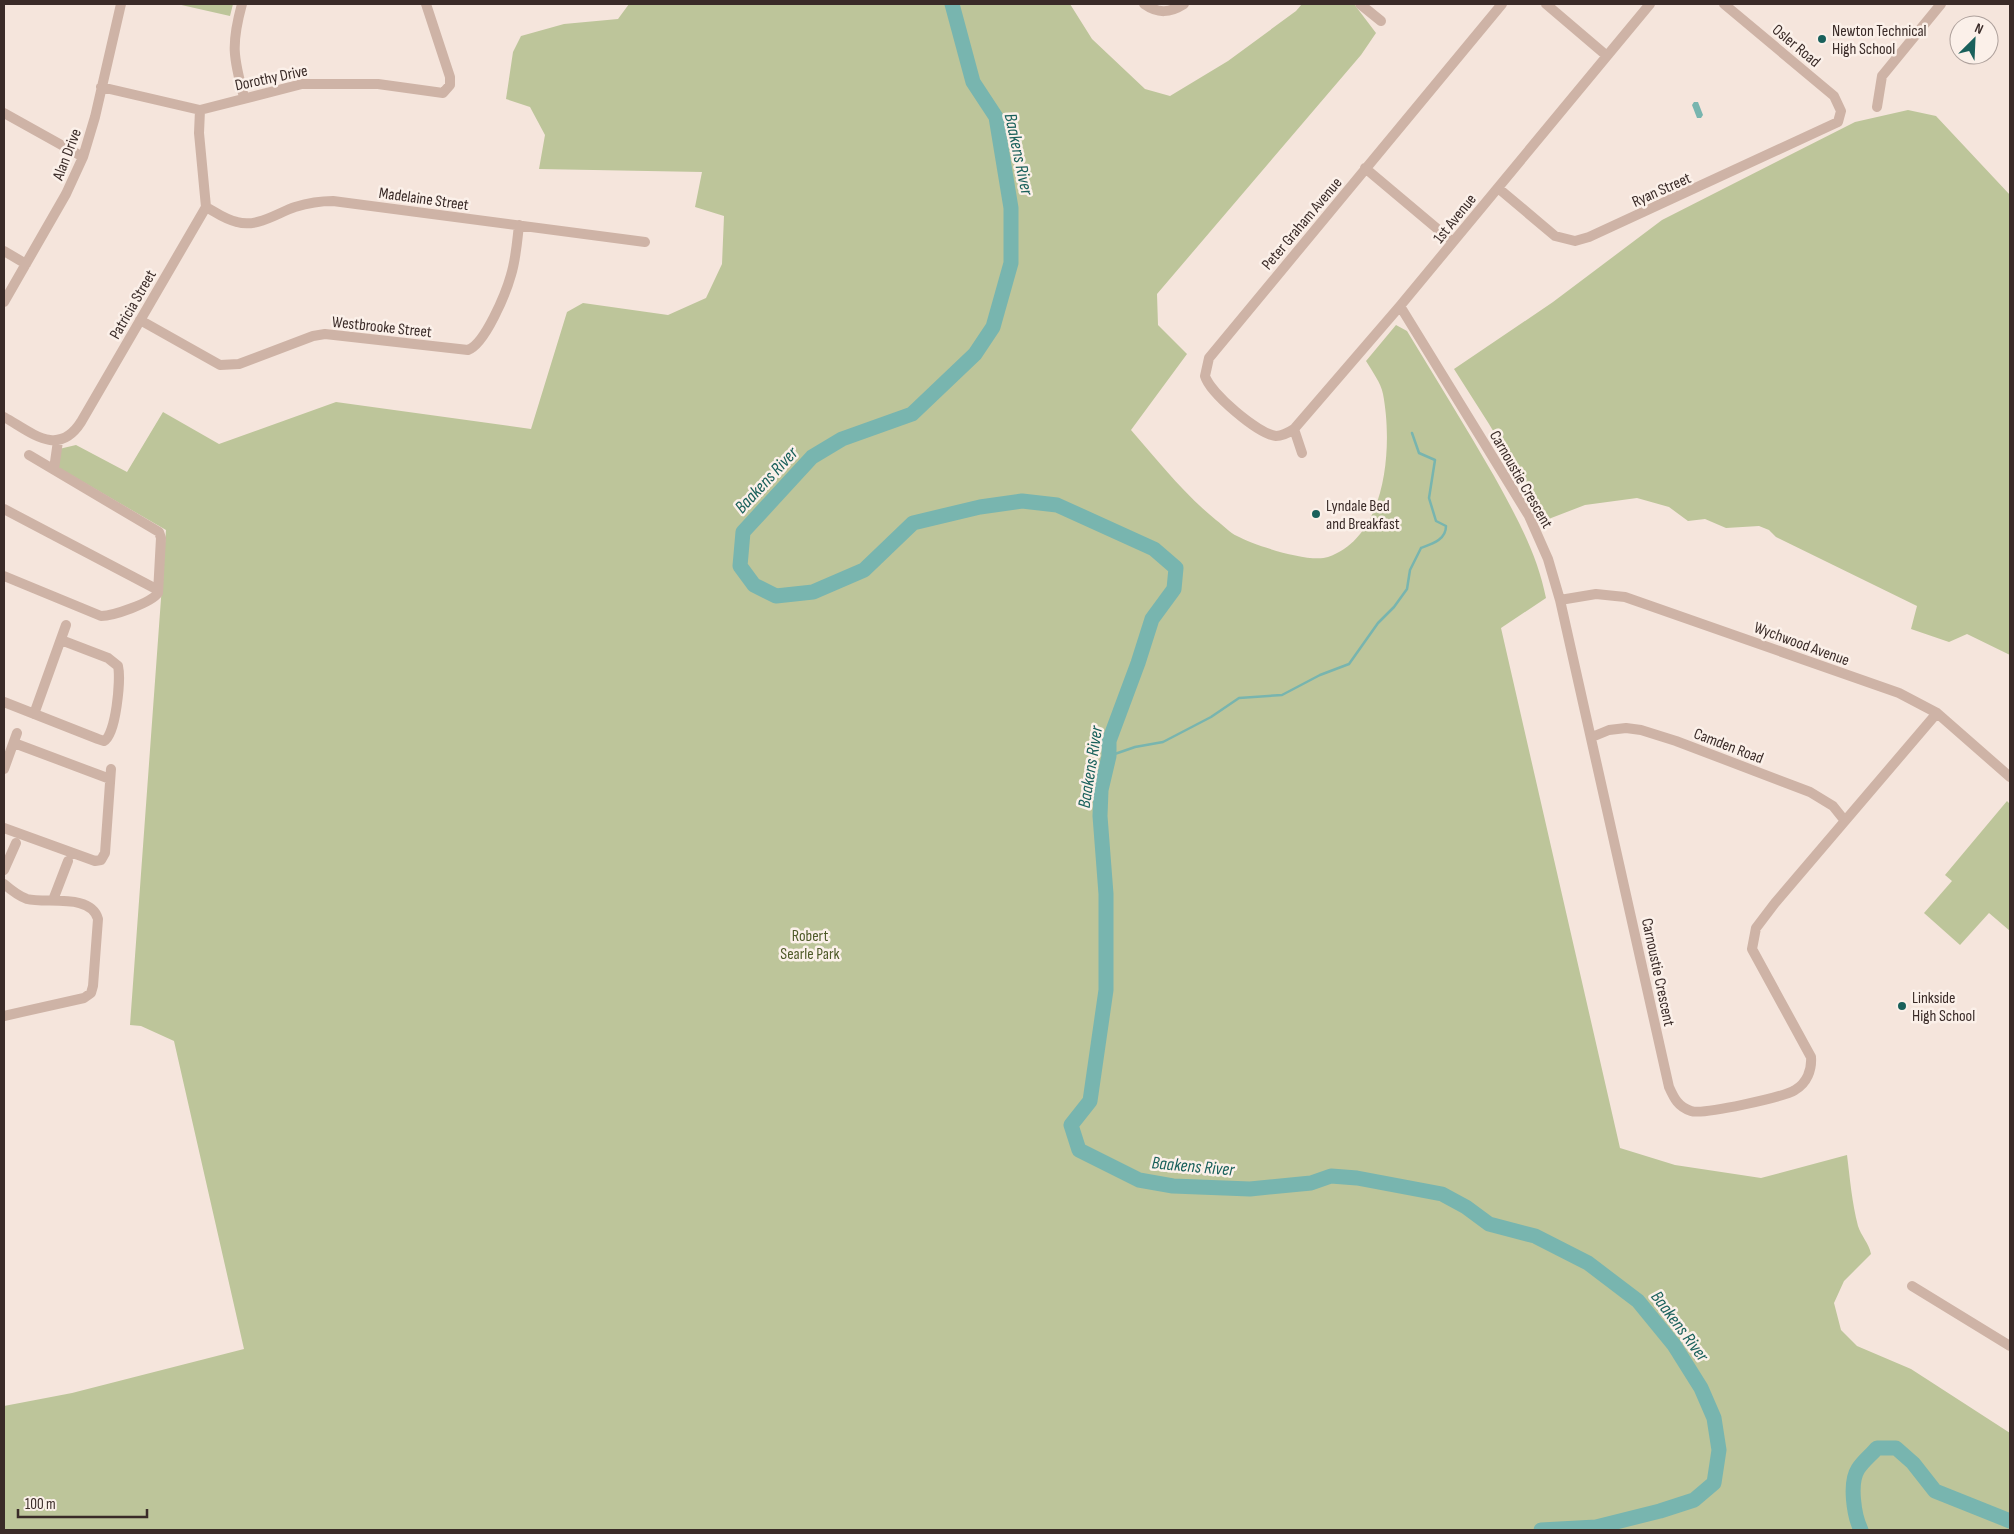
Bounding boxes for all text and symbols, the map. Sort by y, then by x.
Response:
north arrow [1949,15,1999,65]
text: N [1972,19,1986,38]
street label: Osler Road [1768,21,1824,72]
place label: Newton Technical High School [1832,22,1927,59]
marker: Newton Technical High School [1816,33,1828,45]
street label: Dorothy Drive [233,61,309,95]
water label: Baakens River [1000,111,1038,198]
street label: Alan Drive [49,126,86,184]
street label: Ryan Street [1629,169,1694,212]
street label: Peter Graham Avenue [1258,174,1346,274]
street label: Madelaine Street [378,184,470,215]
street label: 1st Avenue [1430,190,1481,247]
street label: Patricia Street [106,267,161,343]
street label: Westbrooke Street [331,313,433,342]
street label: Carnoustie Crescent [1485,427,1556,532]
water label: Baakens River [730,442,803,518]
place label: Lyndale Bed and Breakfast [1326,497,1400,534]
marker: Lyndale Bed and Breakfast [1310,508,1322,520]
street label: Wychwood Avenue [1751,618,1852,670]
water label: Baakens River [1074,724,1107,810]
street label: Camden Road [1691,724,1766,768]
street label: Carnoustie Crescent [1637,917,1678,1028]
park label: Robert Searle Park [780,927,840,964]
place label: Linkside High School [1912,989,1975,1026]
marker: Linkside High School [1896,1000,1908,1012]
water label: Baakens River [1151,1152,1236,1181]
water label: Baakens River [1646,1287,1713,1366]
scale bar [18,1486,146,1518]
text: 100 m [25,1495,56,1514]

